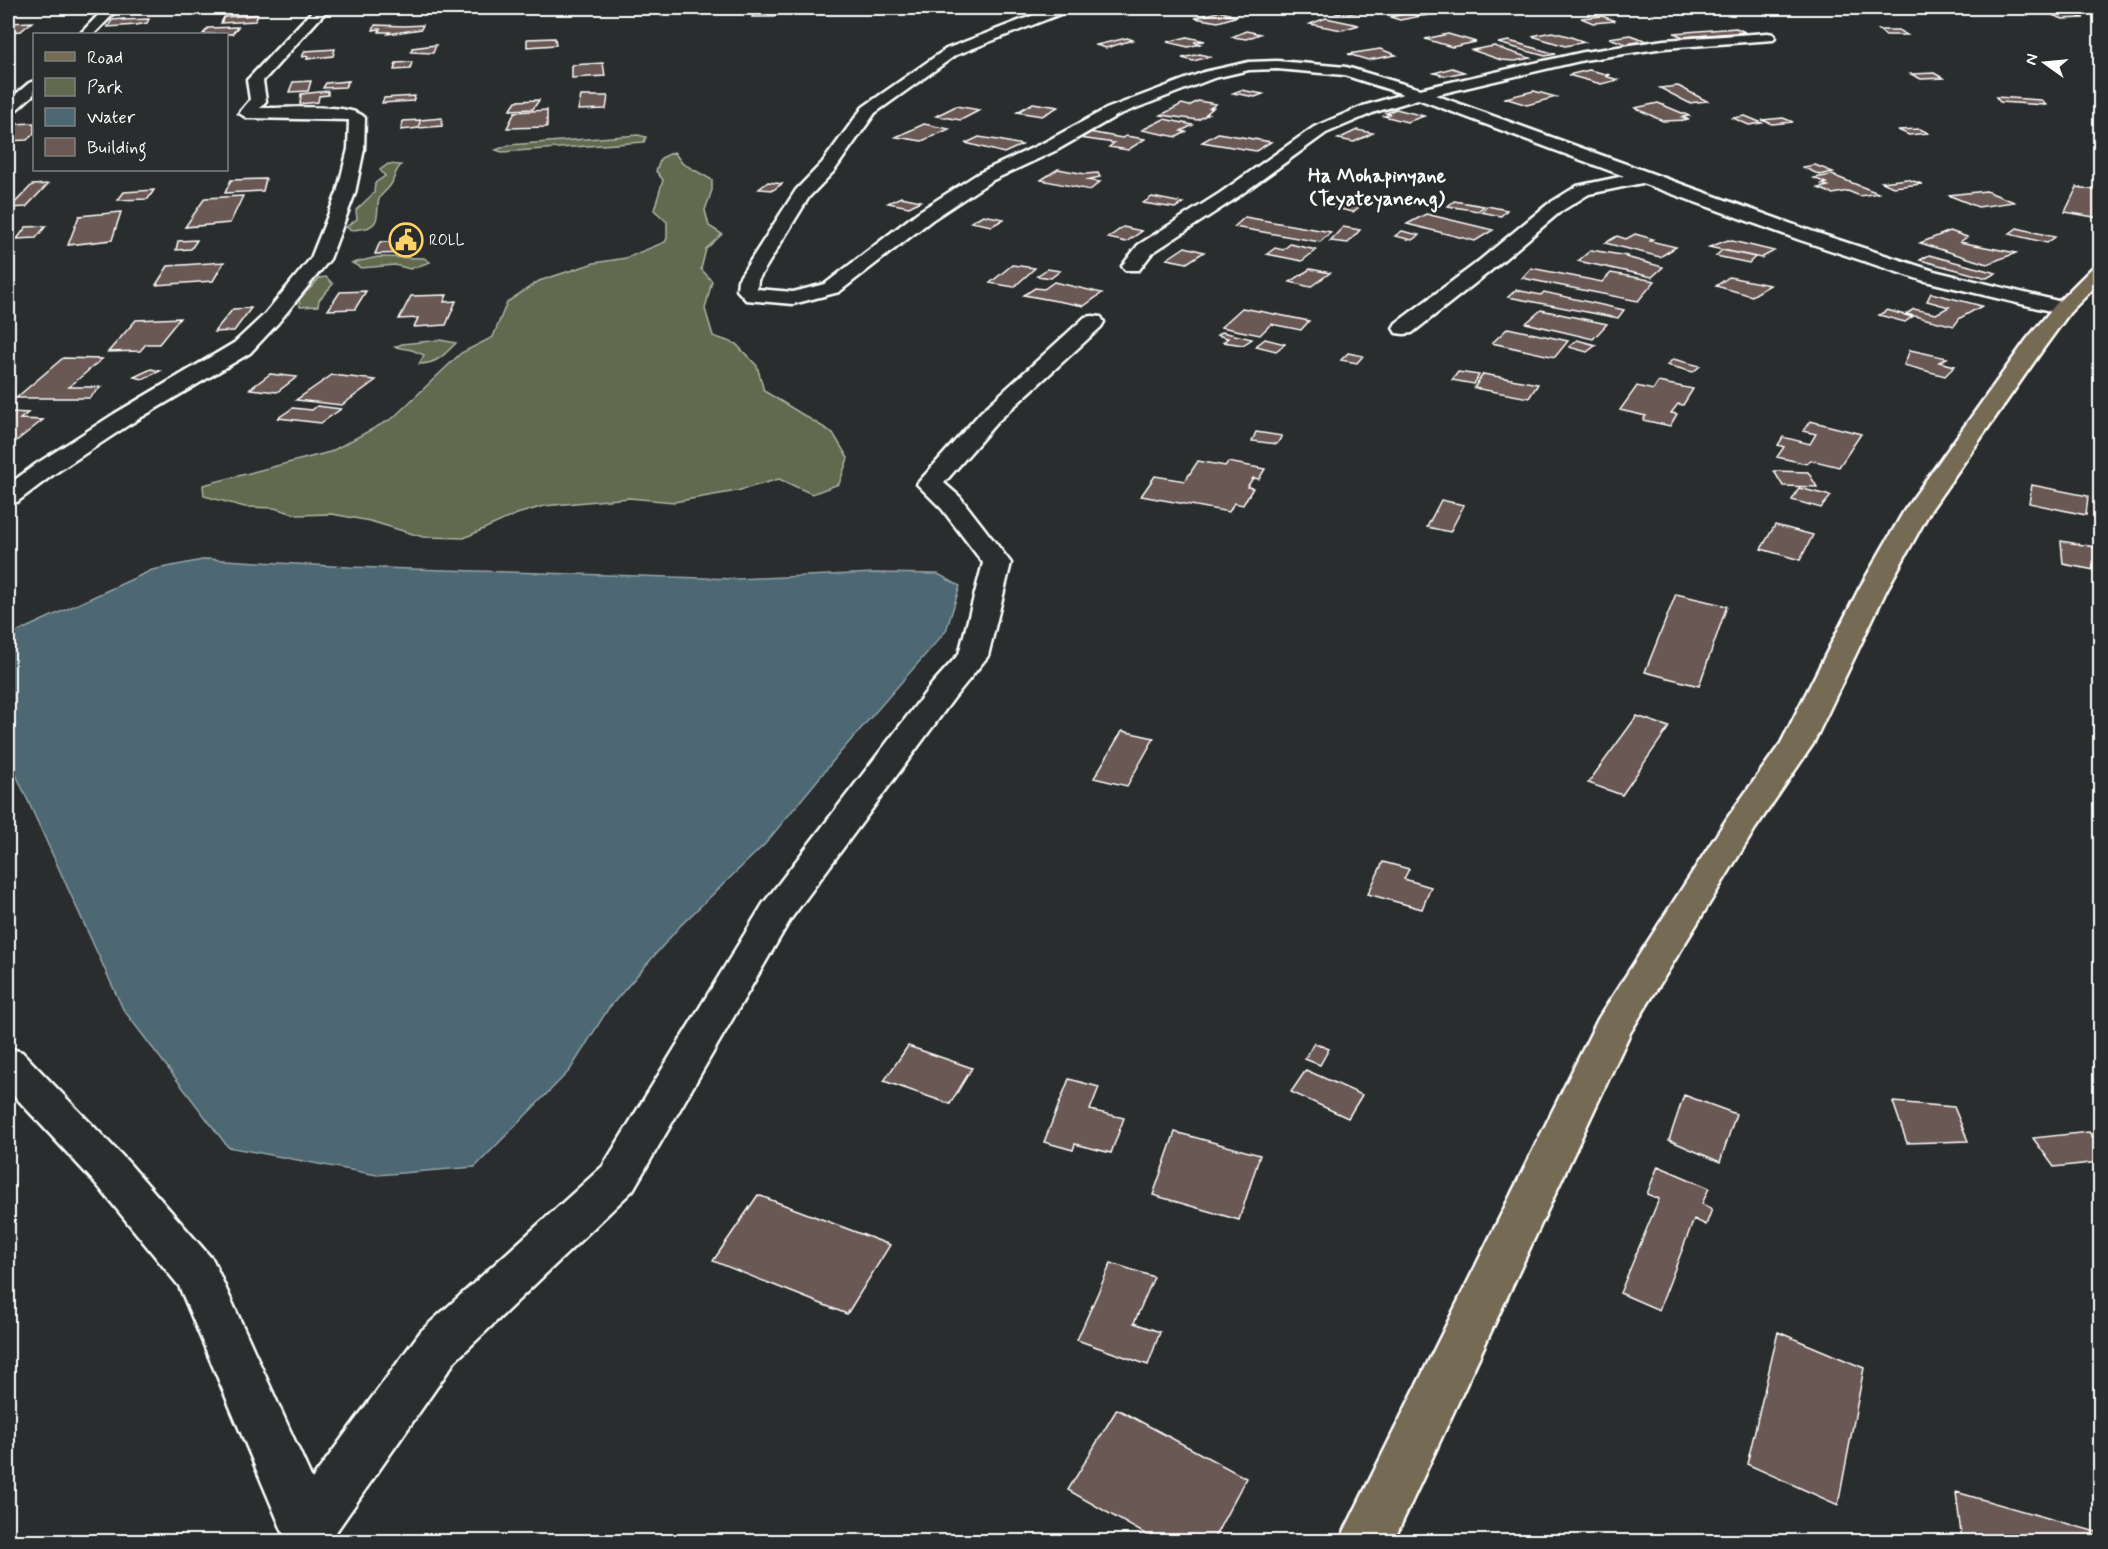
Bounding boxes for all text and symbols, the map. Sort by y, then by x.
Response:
legend [33,33,228,171]
north arrow [2015,33,2075,93]
text: Road [87,46,123,70]
text: N [2020,52,2043,67]
text: Park [87,76,123,100]
text: Water [87,106,136,130]
text: Building [87,136,147,162]
district label: Ha Mohapinyane (Teyateyaneng) [1308,163,1447,213]
public building icon: ROLL [388,222,424,258]
place label: ROLL [429,231,465,251]

